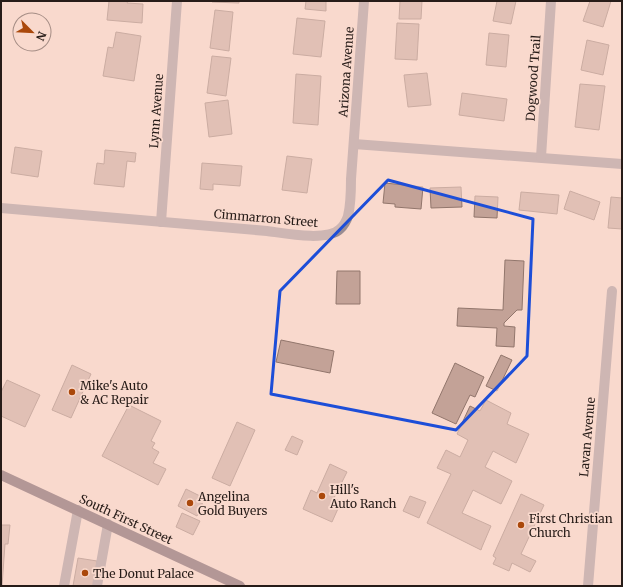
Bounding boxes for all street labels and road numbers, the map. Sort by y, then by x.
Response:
street label: Arizona Avenue [335,26,357,119]
street label: Dogwood Trail [523,34,544,122]
street label: Lynn Avenue [146,73,166,149]
street label: Cimmarron Street [213,206,319,230]
street label: Lavan Avenue [576,396,598,478]
street label: South First Street [77,491,175,547]

